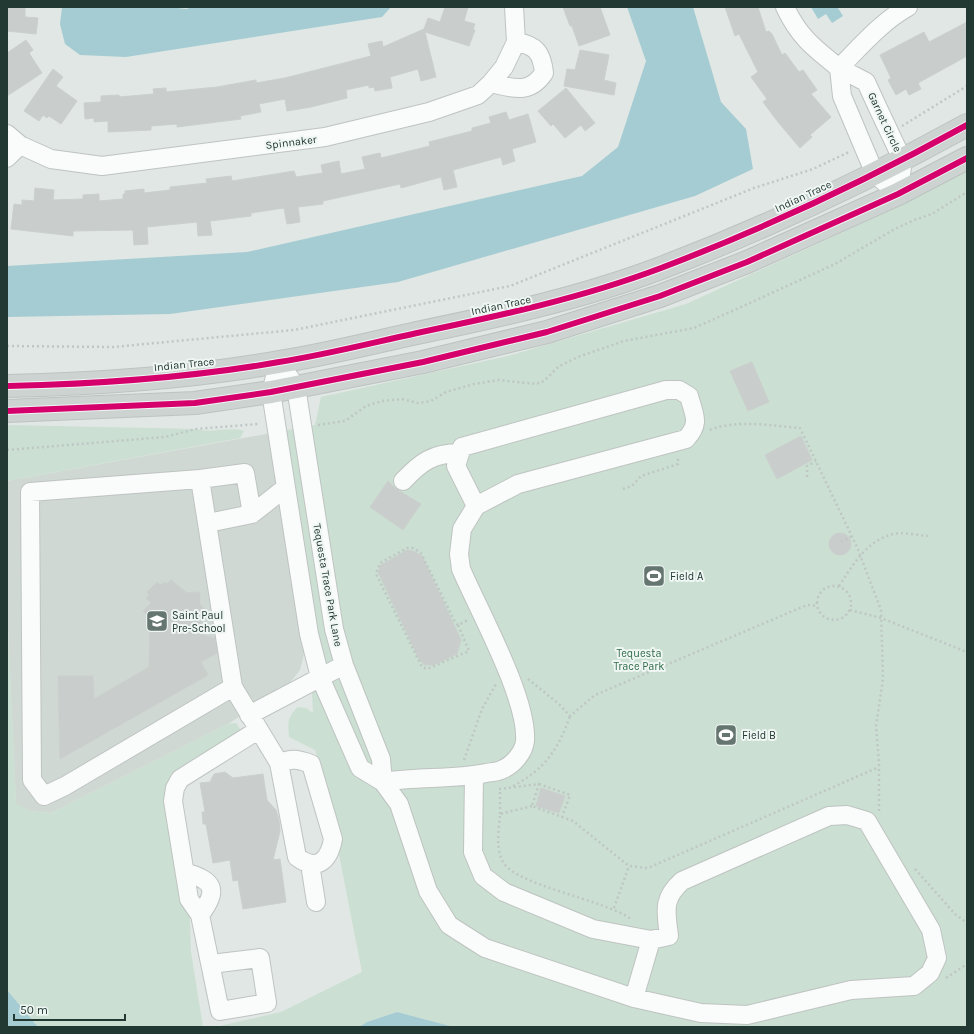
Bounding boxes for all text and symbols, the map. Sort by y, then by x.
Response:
street label: Garnet Circle [865,90,904,155]
street label: Spinnaker [265,133,317,152]
street label: Indian Trace [773,178,834,215]
street label: Indian Trace [470,293,533,318]
street label: Indian Trace [153,355,215,374]
street label: Tequesta Trace Park Lane [310,523,345,648]
sports icon: Field A [641,563,667,589]
place label: Field A [670,570,704,583]
school or university icon: Saint Paul Pre-School [144,608,170,634]
place label: Saint Paul Pre-School [172,609,226,635]
park label: Tequesta Trace Park [614,647,665,673]
sports icon: Field B [713,722,739,748]
place label: Field B [742,729,776,742]
scale bar [14,996,125,1022]
text: 50 m [20,1003,48,1017]

